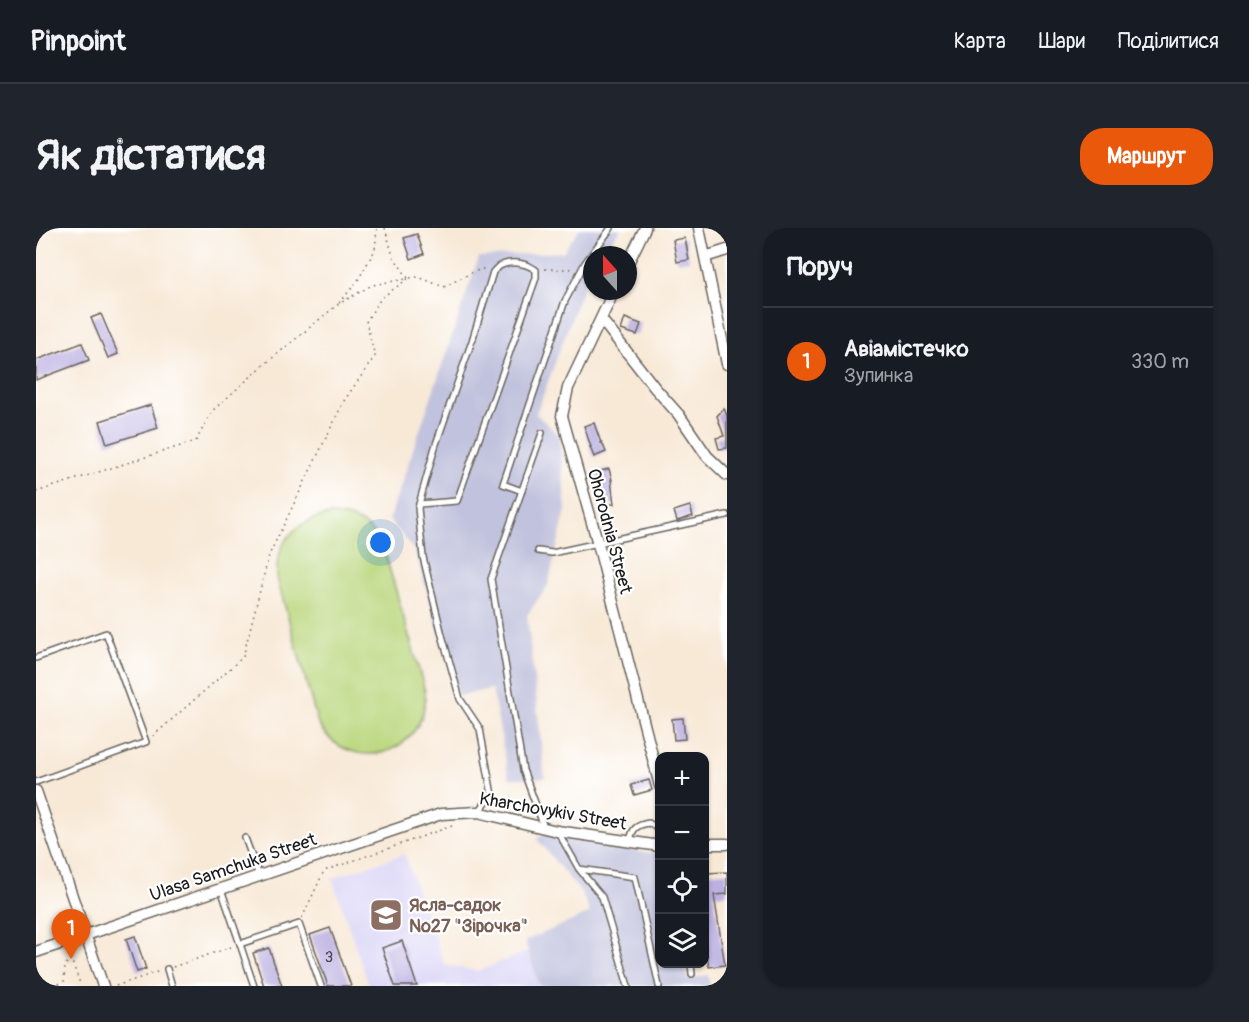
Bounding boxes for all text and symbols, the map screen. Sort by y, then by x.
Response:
text: Pinpoint [30,24,126,59]
text: Карта [954,28,1006,55]
text: Шари [1039,28,1085,55]
text: Поділитися [1118,28,1219,55]
button: Маршрут [1080,128,1213,185]
text: Як дістатися [36,130,266,182]
north arrow [583,246,637,300]
text: Поруч [787,251,853,283]
text: Авіамістечко [844,335,969,363]
text: 1 [803,349,810,374]
text: 330 m [1131,349,1189,374]
text: Зупинка [844,363,913,388]
street label: Ohorodnia Street [582,466,637,597]
your location [366,528,395,557]
map controls [655,752,709,968]
button: + [655,752,709,806]
street label: Kharchovykiv Street [477,787,629,836]
button: − [655,806,709,860]
street label: Ulasa Samchuka Street [147,828,320,907]
button: locate [655,860,709,914]
place label: Ясла-садок №27 "Зірочка" [409,894,528,938]
school or university icon: Ясла-садок №27 "Зірочка" [368,897,404,933]
pin: 1 [51,910,90,959]
button: layers [655,914,709,968]
house number: 3 [325,948,333,967]

